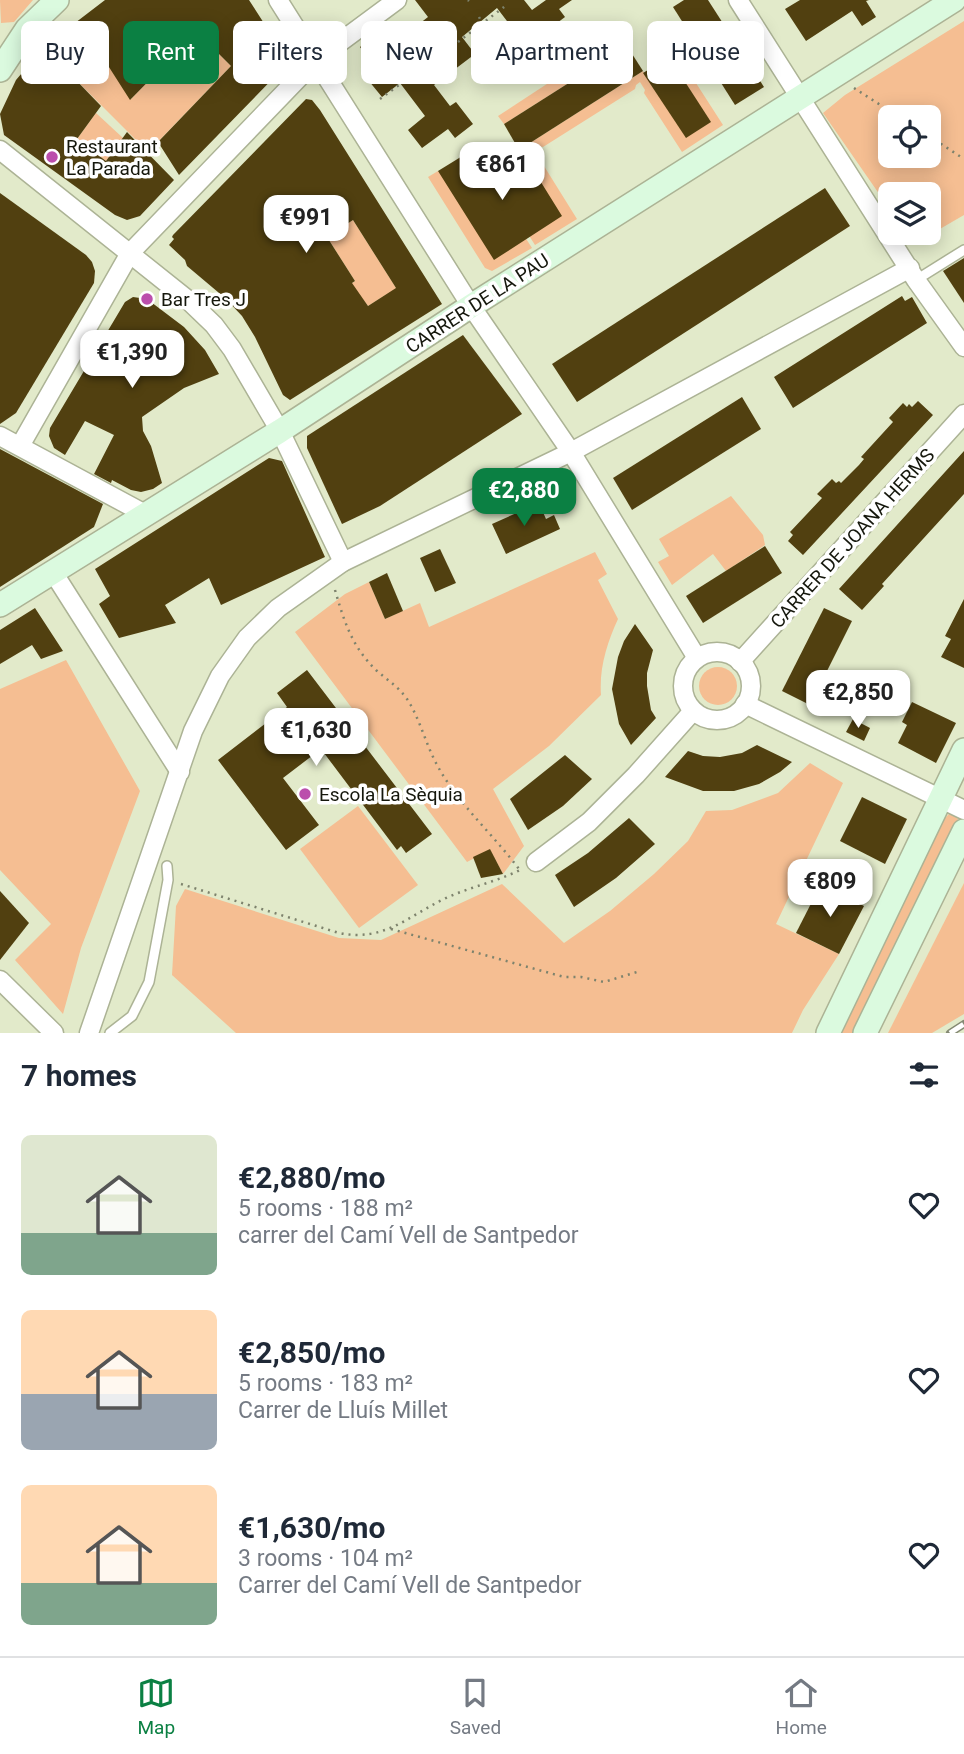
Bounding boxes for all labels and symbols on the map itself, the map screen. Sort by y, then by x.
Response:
place label: Restaurant La Parada [66,135,158,180]
pin: €861 [461,142,543,202]
marker: Restaurant La Parada [44,149,60,165]
pin: €991 [265,196,347,255]
street label: CARRER DE LA PAU [401,249,553,358]
place label: Bar Tres J [161,288,246,311]
marker: Bar Tres J [139,291,155,307]
pin: €1,390 [75,330,189,390]
street label: CARRER DE JOANA HERMS [766,444,939,633]
pin: €2,880 [467,468,581,528]
pin: €2,850 [801,670,915,730]
pin: €1,630 [259,708,373,768]
place label: Escola La Sèquia [319,783,463,806]
marker: Escola La Sèquia [297,786,313,802]
pin: €809 [789,860,871,919]

